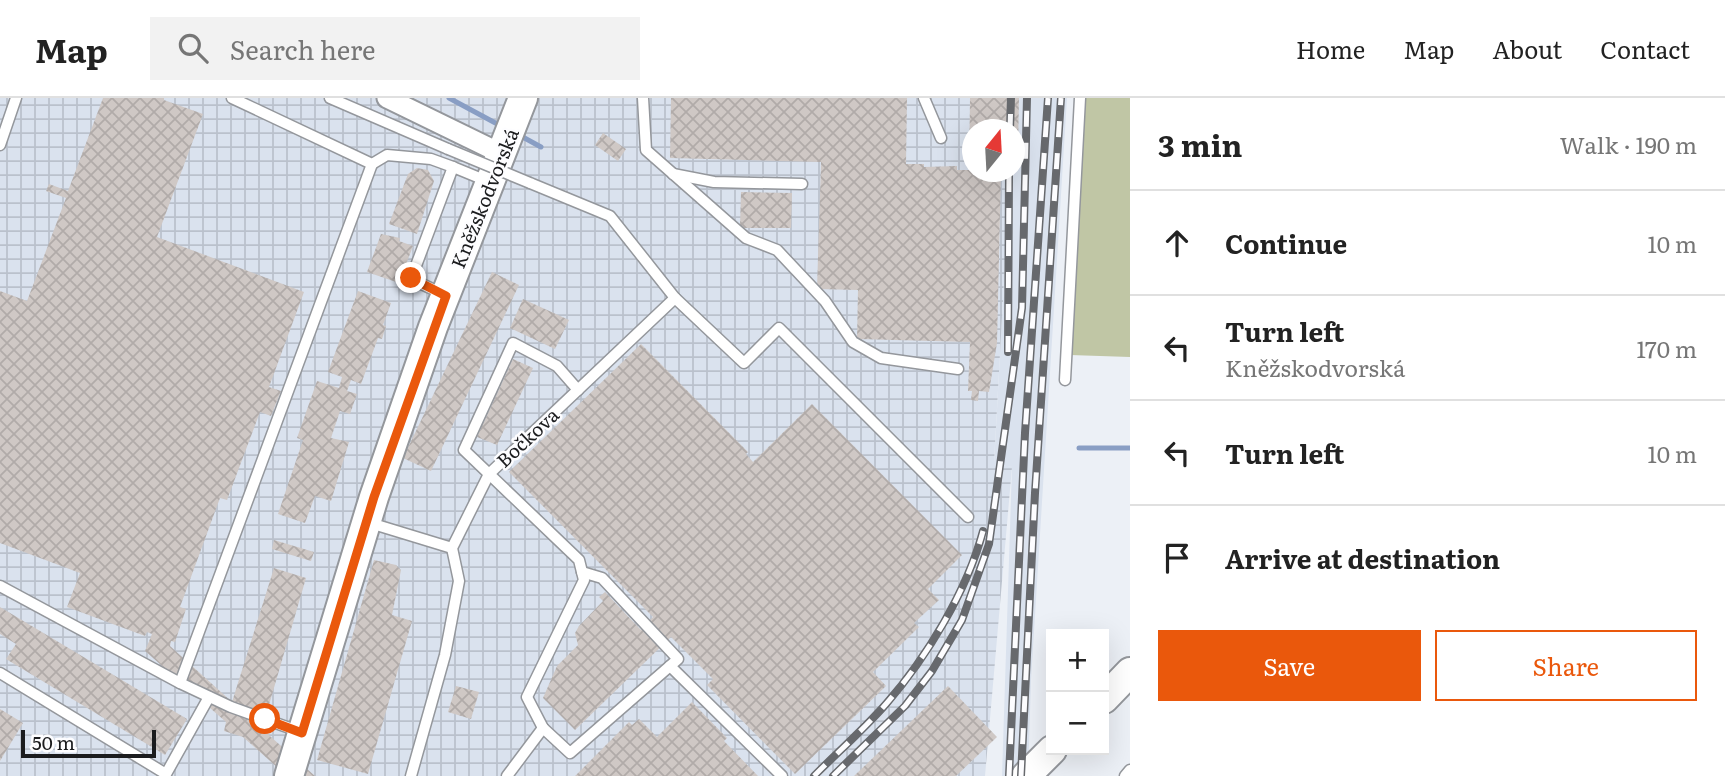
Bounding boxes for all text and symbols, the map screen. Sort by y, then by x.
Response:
search box [150,17,640,80]
text: Map [35,24,108,73]
icon: search [174,29,212,67]
text: Search here [230,29,376,68]
text: Home [1296,31,1365,66]
text: Map [1403,31,1454,66]
text: About [1492,31,1562,66]
text: Contact [1600,31,1690,66]
north arrow [962,119,1025,182]
text: 3 min [1158,122,1242,166]
street label: Kněžskodvorská [443,123,525,272]
text: Walk · 190 m [1560,127,1697,161]
text: Continue [1225,223,1347,262]
icon: ahead [1158,224,1196,262]
text: 10 m [1647,226,1697,260]
route end [395,262,426,293]
text: Turn left [1225,311,1344,350]
icon: left [1158,329,1196,367]
text: 170 m [1636,331,1697,365]
text: Kněžskodvorská [1225,350,1405,384]
street label: Bočkova [489,400,565,473]
text: Turn left [1225,433,1344,472]
icon: left [1158,434,1196,472]
text: 10 m [1647,436,1697,470]
text: Arrive at destination [1225,538,1500,577]
icon: arrive [1158,539,1196,577]
map controls [1046,629,1109,755]
button: + [1046,629,1109,692]
button: Save [1158,630,1421,701]
button: Share [1435,630,1697,701]
button: − [1046,692,1109,755]
route start [249,703,280,734]
scale bar [21,727,156,759]
text: 50 m [32,728,75,756]

